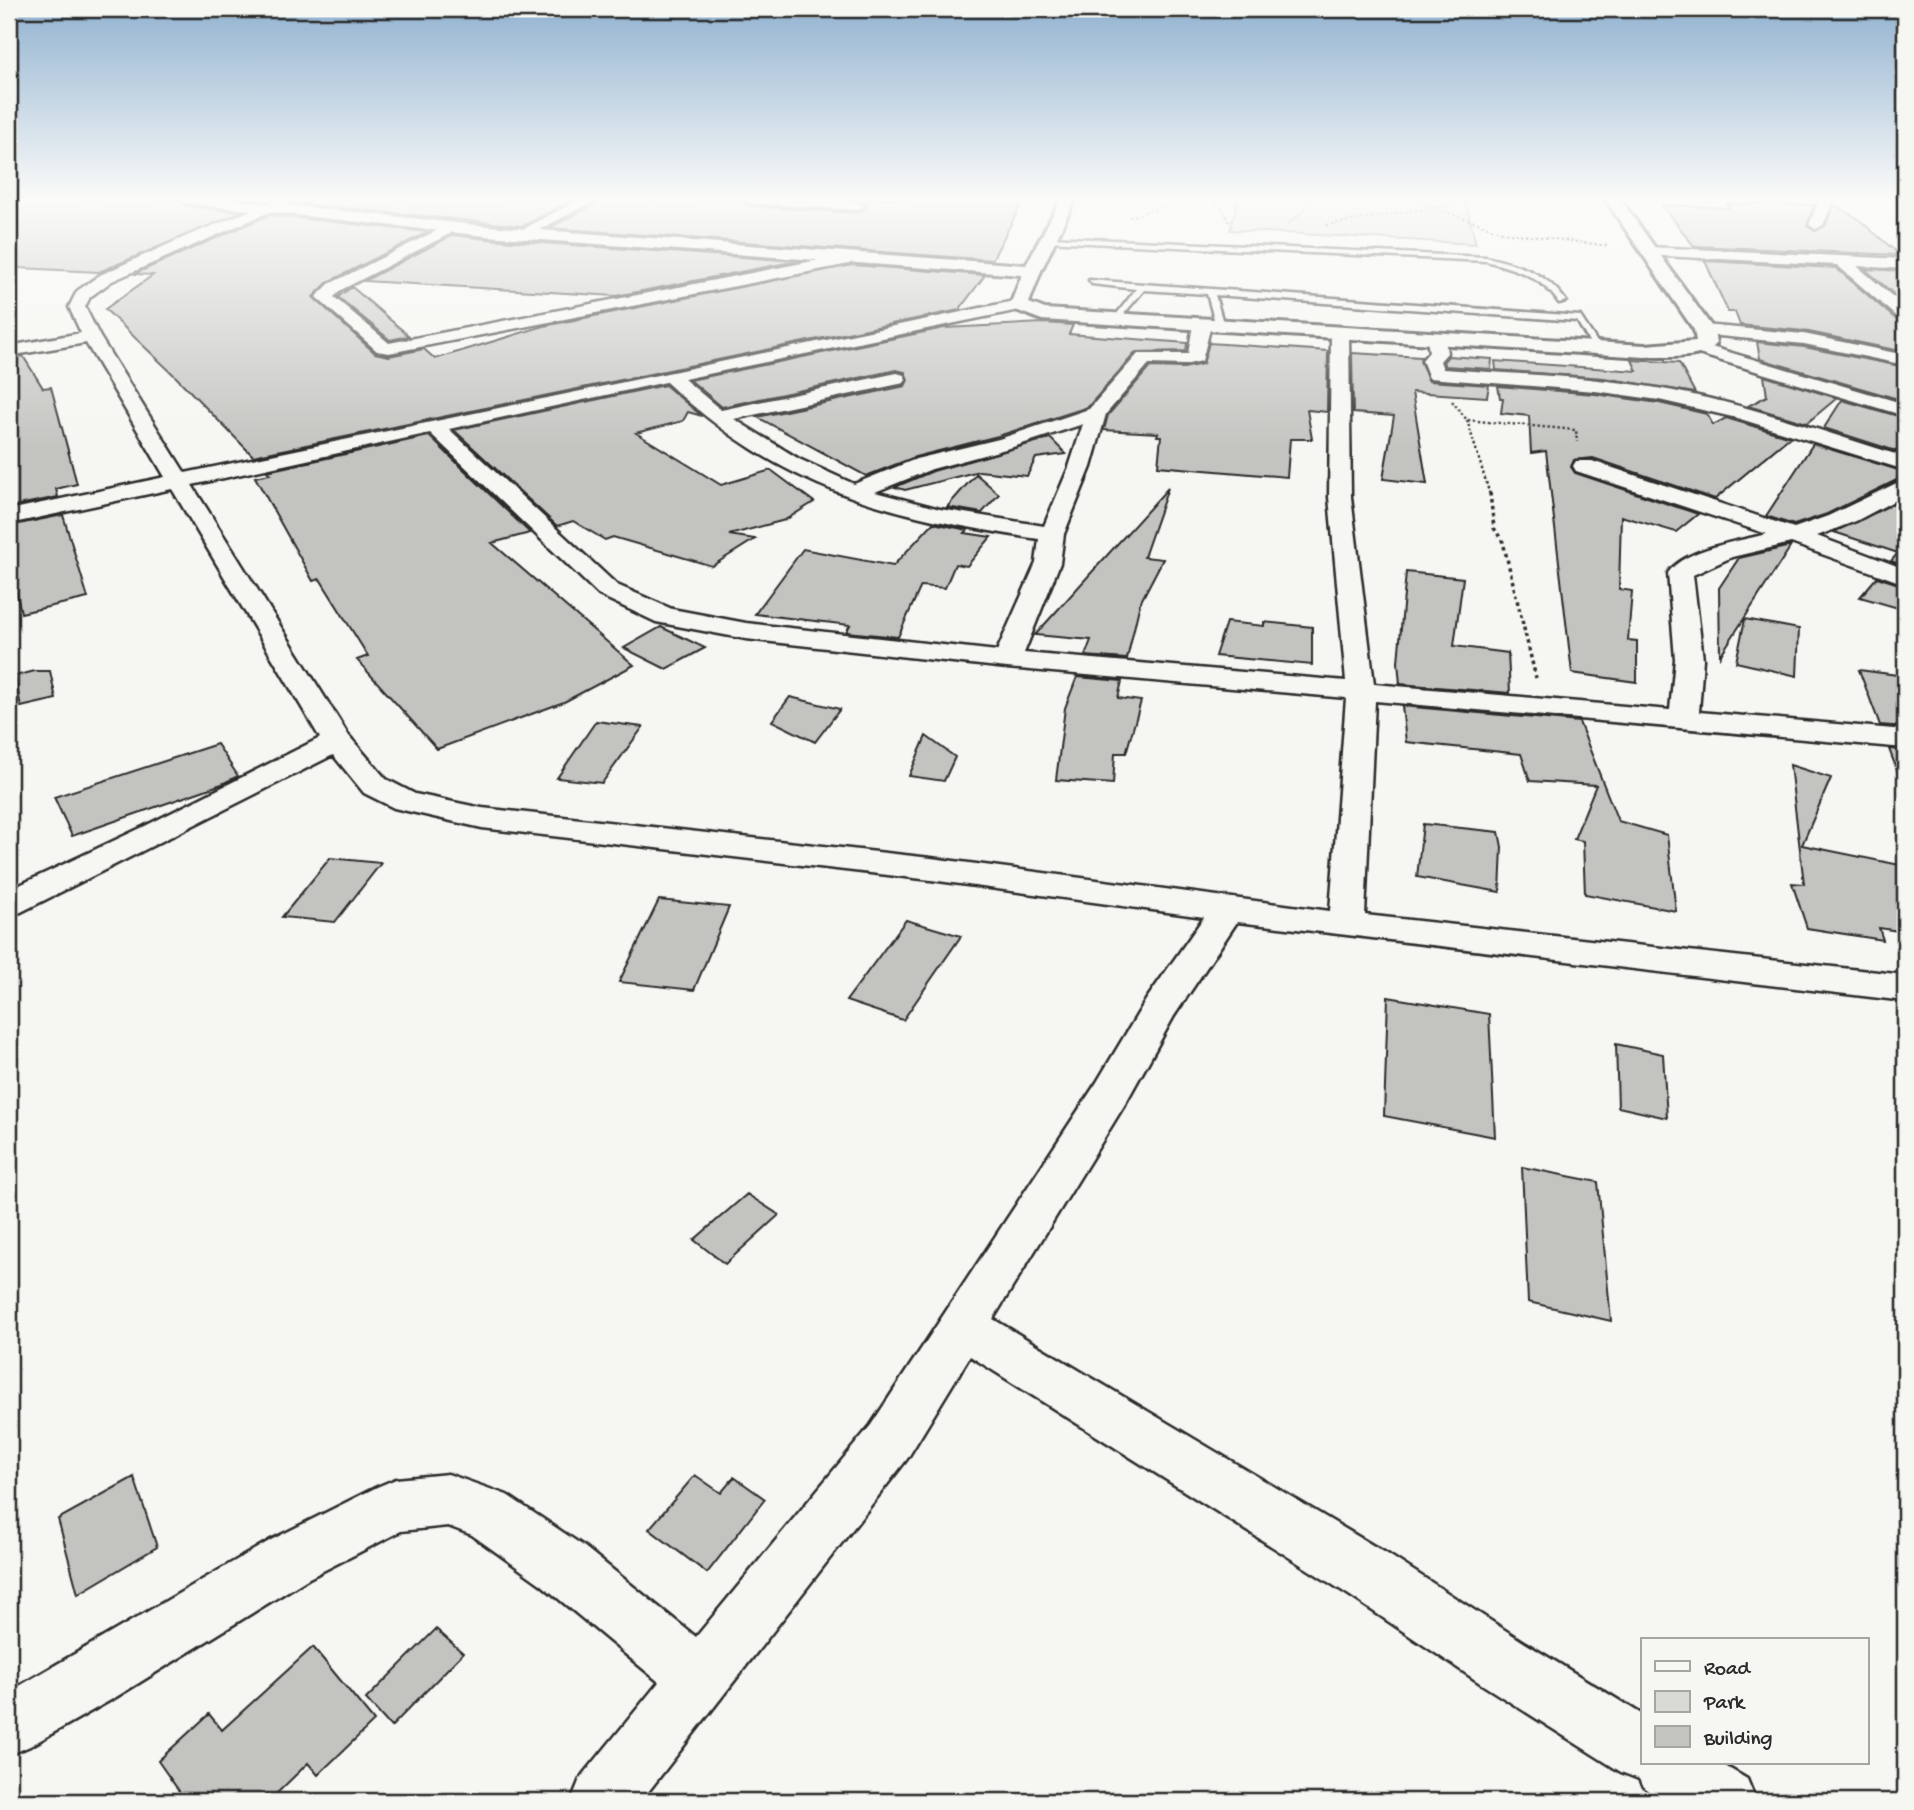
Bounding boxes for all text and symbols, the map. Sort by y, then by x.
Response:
legend [1641,1638,1868,1764]
text: Road [1704,1658,1752,1683]
text: Park [1703,1692,1747,1717]
text: Building [1703,1728,1773,1753]

